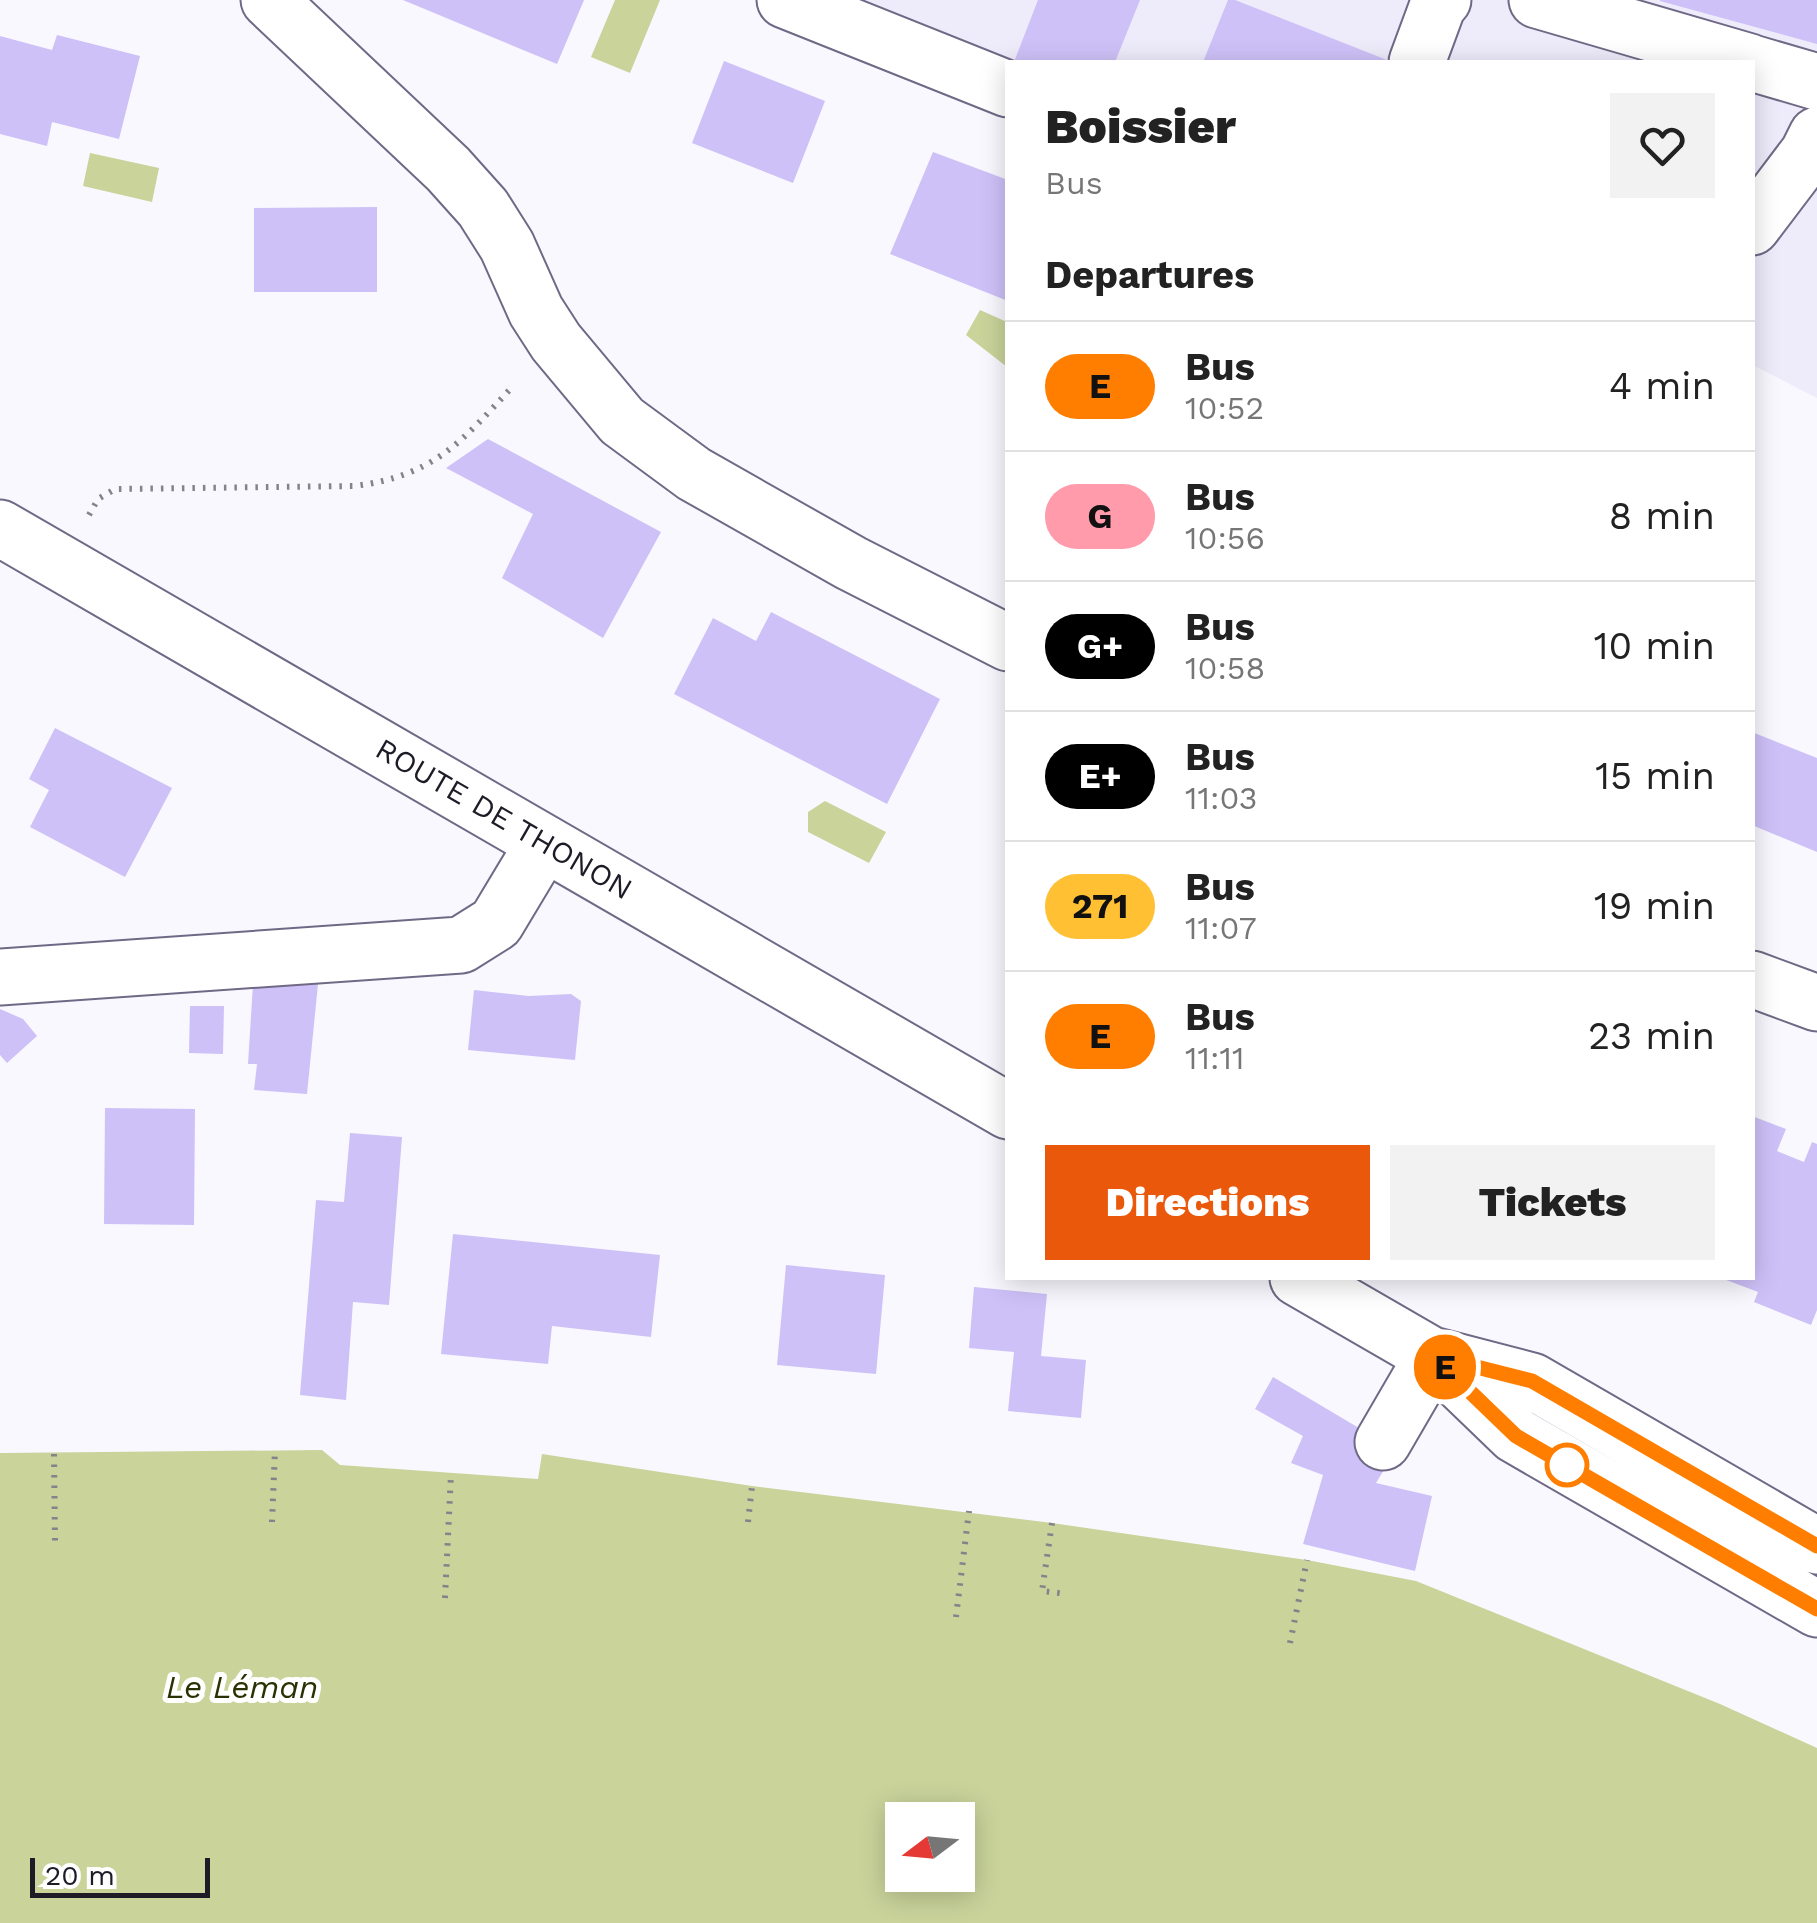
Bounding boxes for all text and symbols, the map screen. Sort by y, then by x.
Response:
button: heart [1610,93,1715,198]
text: Boissier [1045,98,1236,155]
text: Bus [1045,164,1103,202]
text: Departures [1045,253,1254,297]
text: Bus [1185,345,1255,389]
text: 4 min [1609,364,1715,408]
text: E [1089,365,1111,407]
text: 10:52 [1185,389,1264,427]
text: Bus [1185,475,1255,519]
text: 8 min [1609,494,1715,538]
text: G [1087,495,1113,537]
text: 10:56 [1185,519,1265,557]
text: Bus [1185,605,1255,649]
text: 10 min [1594,624,1715,668]
text: G+ [1077,625,1123,667]
text: 10:58 [1185,649,1265,687]
street label: ROUTE DE THONON [370,731,639,906]
text: Bus [1185,735,1255,779]
text: 15 min [1595,754,1715,798]
text: E+ [1078,755,1122,797]
text: 11:03 [1185,779,1257,817]
text: Bus [1185,865,1255,909]
text: 19 min [1594,884,1715,928]
text: 271 [1072,885,1128,927]
text: 11:07 [1185,909,1257,947]
text: Bus [1185,995,1255,1039]
text: 23 min [1588,1014,1715,1058]
text: E [1089,1015,1111,1057]
text: 11:11 [1185,1039,1244,1077]
button: Directions [1045,1145,1370,1260]
button: Tickets [1390,1145,1715,1260]
line badge: E [1412,1334,1478,1400]
text: E [1434,1346,1456,1388]
unlabelled marker [1546,1444,1588,1486]
water label: Le Léman [166,1668,318,1706]
north arrow [885,1802,975,1892]
map controls [885,1802,975,1892]
scale bar [30,1853,210,1898]
text: 20 m [45,1859,115,1892]

